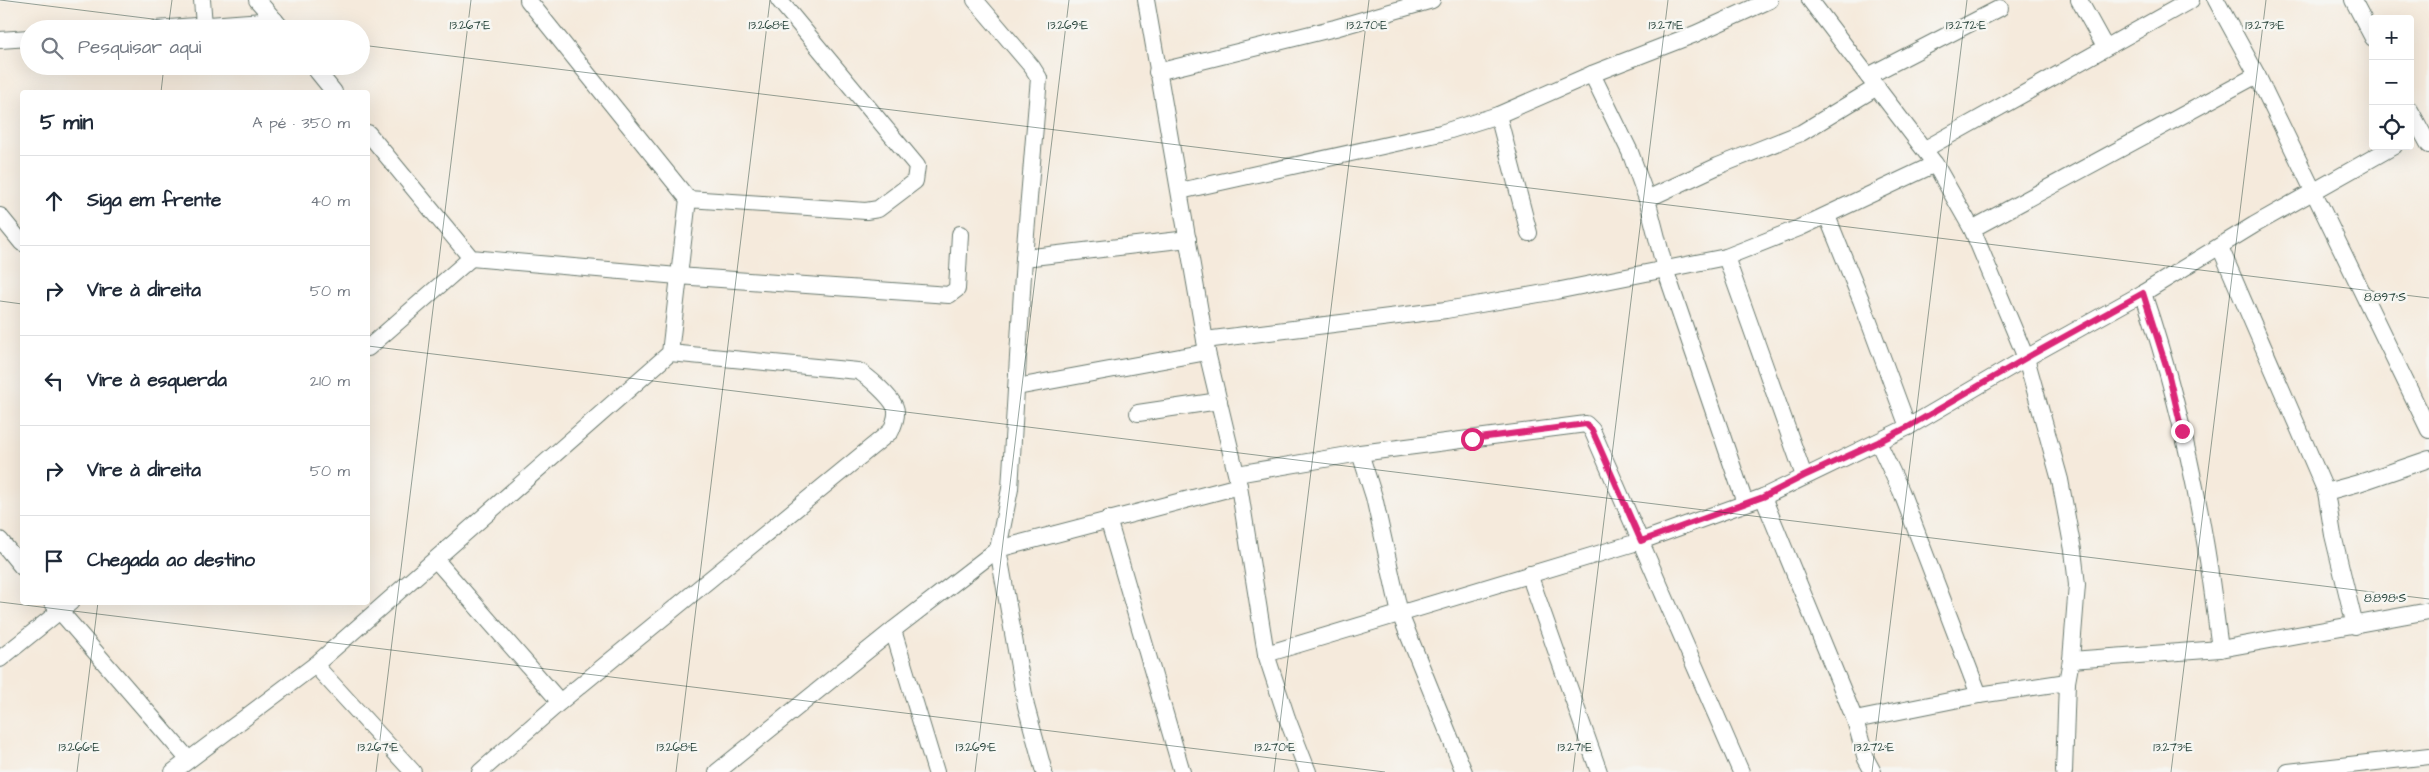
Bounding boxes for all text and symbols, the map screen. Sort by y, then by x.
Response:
map controls [2369,15,2414,150]
button: + [2369,15,2414,60]
text: 13.267°E [450,17,490,34]
text: 13.268°E [748,17,790,34]
text: 13.269°E [1048,17,1088,34]
text: 13.270°E [1347,17,1387,34]
text: 13.271°E [1649,17,1683,34]
text: 13.272°E [1946,17,1986,34]
text: 13.273°E [2245,17,2285,34]
search box [20,20,370,75]
icon: search [38,34,66,62]
text: Pesquisar aqui [78,34,201,61]
button: − [2369,60,2414,105]
button: locate [2369,105,2414,150]
text: 5 min [40,108,93,137]
text: A pé · 350 m [252,112,350,134]
icon: ahead [40,187,68,215]
text: Siga em frente [87,187,221,214]
text: 40 m [310,190,350,212]
icon: right [40,277,68,305]
text: Vire à direita [87,277,201,304]
text: 50 m [310,280,350,302]
text: 8.897°S [2364,289,2406,306]
icon: left [40,367,68,395]
text: Vire à esquerda [87,367,227,394]
text: 210 m [310,370,350,392]
route end [2171,420,2194,443]
route start [1461,428,1484,451]
icon: right [40,457,68,485]
text: Vire à direita [87,457,201,484]
text: 50 m [310,460,350,482]
icon: arrive [40,547,68,575]
text: Chegada ao destino [87,547,255,574]
text: 8.898°S [2364,590,2406,607]
text: 13.266°E [59,739,99,756]
text: 13.267°E [358,739,398,756]
text: 13.268°E [656,739,698,756]
text: 13.269°E [956,739,996,756]
text: 13.270°E [1255,739,1295,756]
text: 13.271°E [1558,739,1592,756]
text: 13.272°E [1854,739,1894,756]
text: 13.273°E [2153,739,2193,756]

